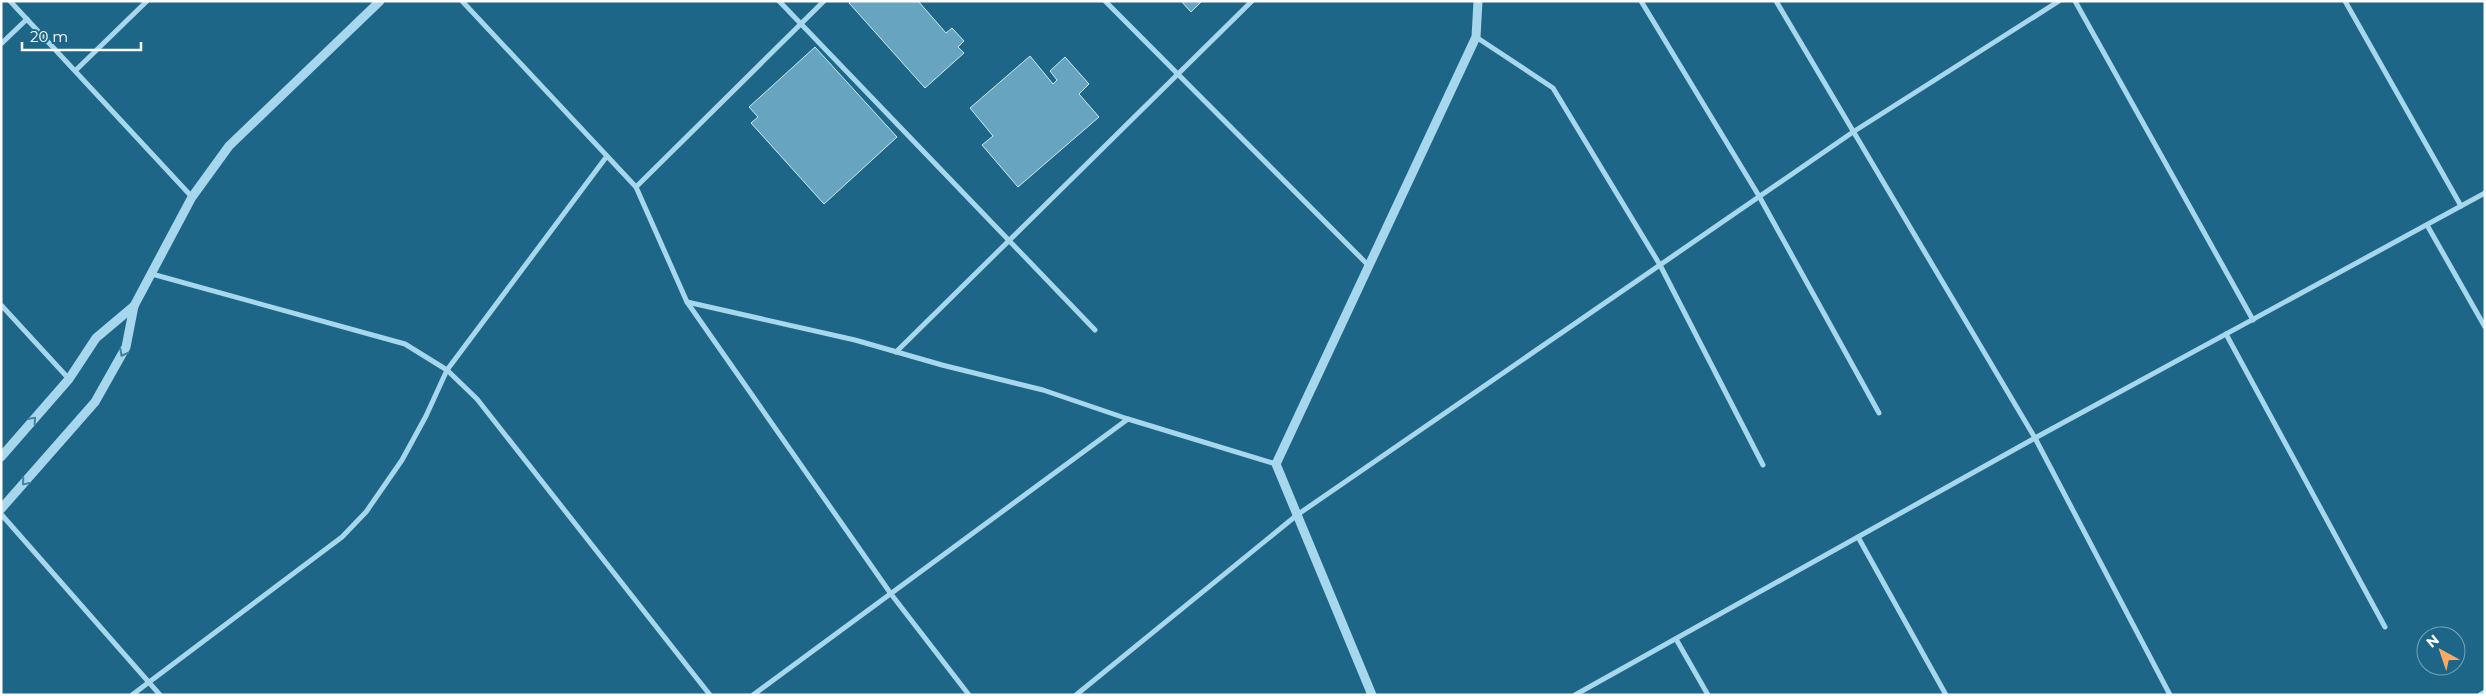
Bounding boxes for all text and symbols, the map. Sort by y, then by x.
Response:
scale bar [22,20,141,52]
text: 20 m [30,27,68,46]
one-way arrow [119,348,129,357]
one-way arrow [28,416,37,425]
one-way arrow [22,476,31,485]
north arrow [2416,626,2466,676]
text: N [2423,631,2443,652]

